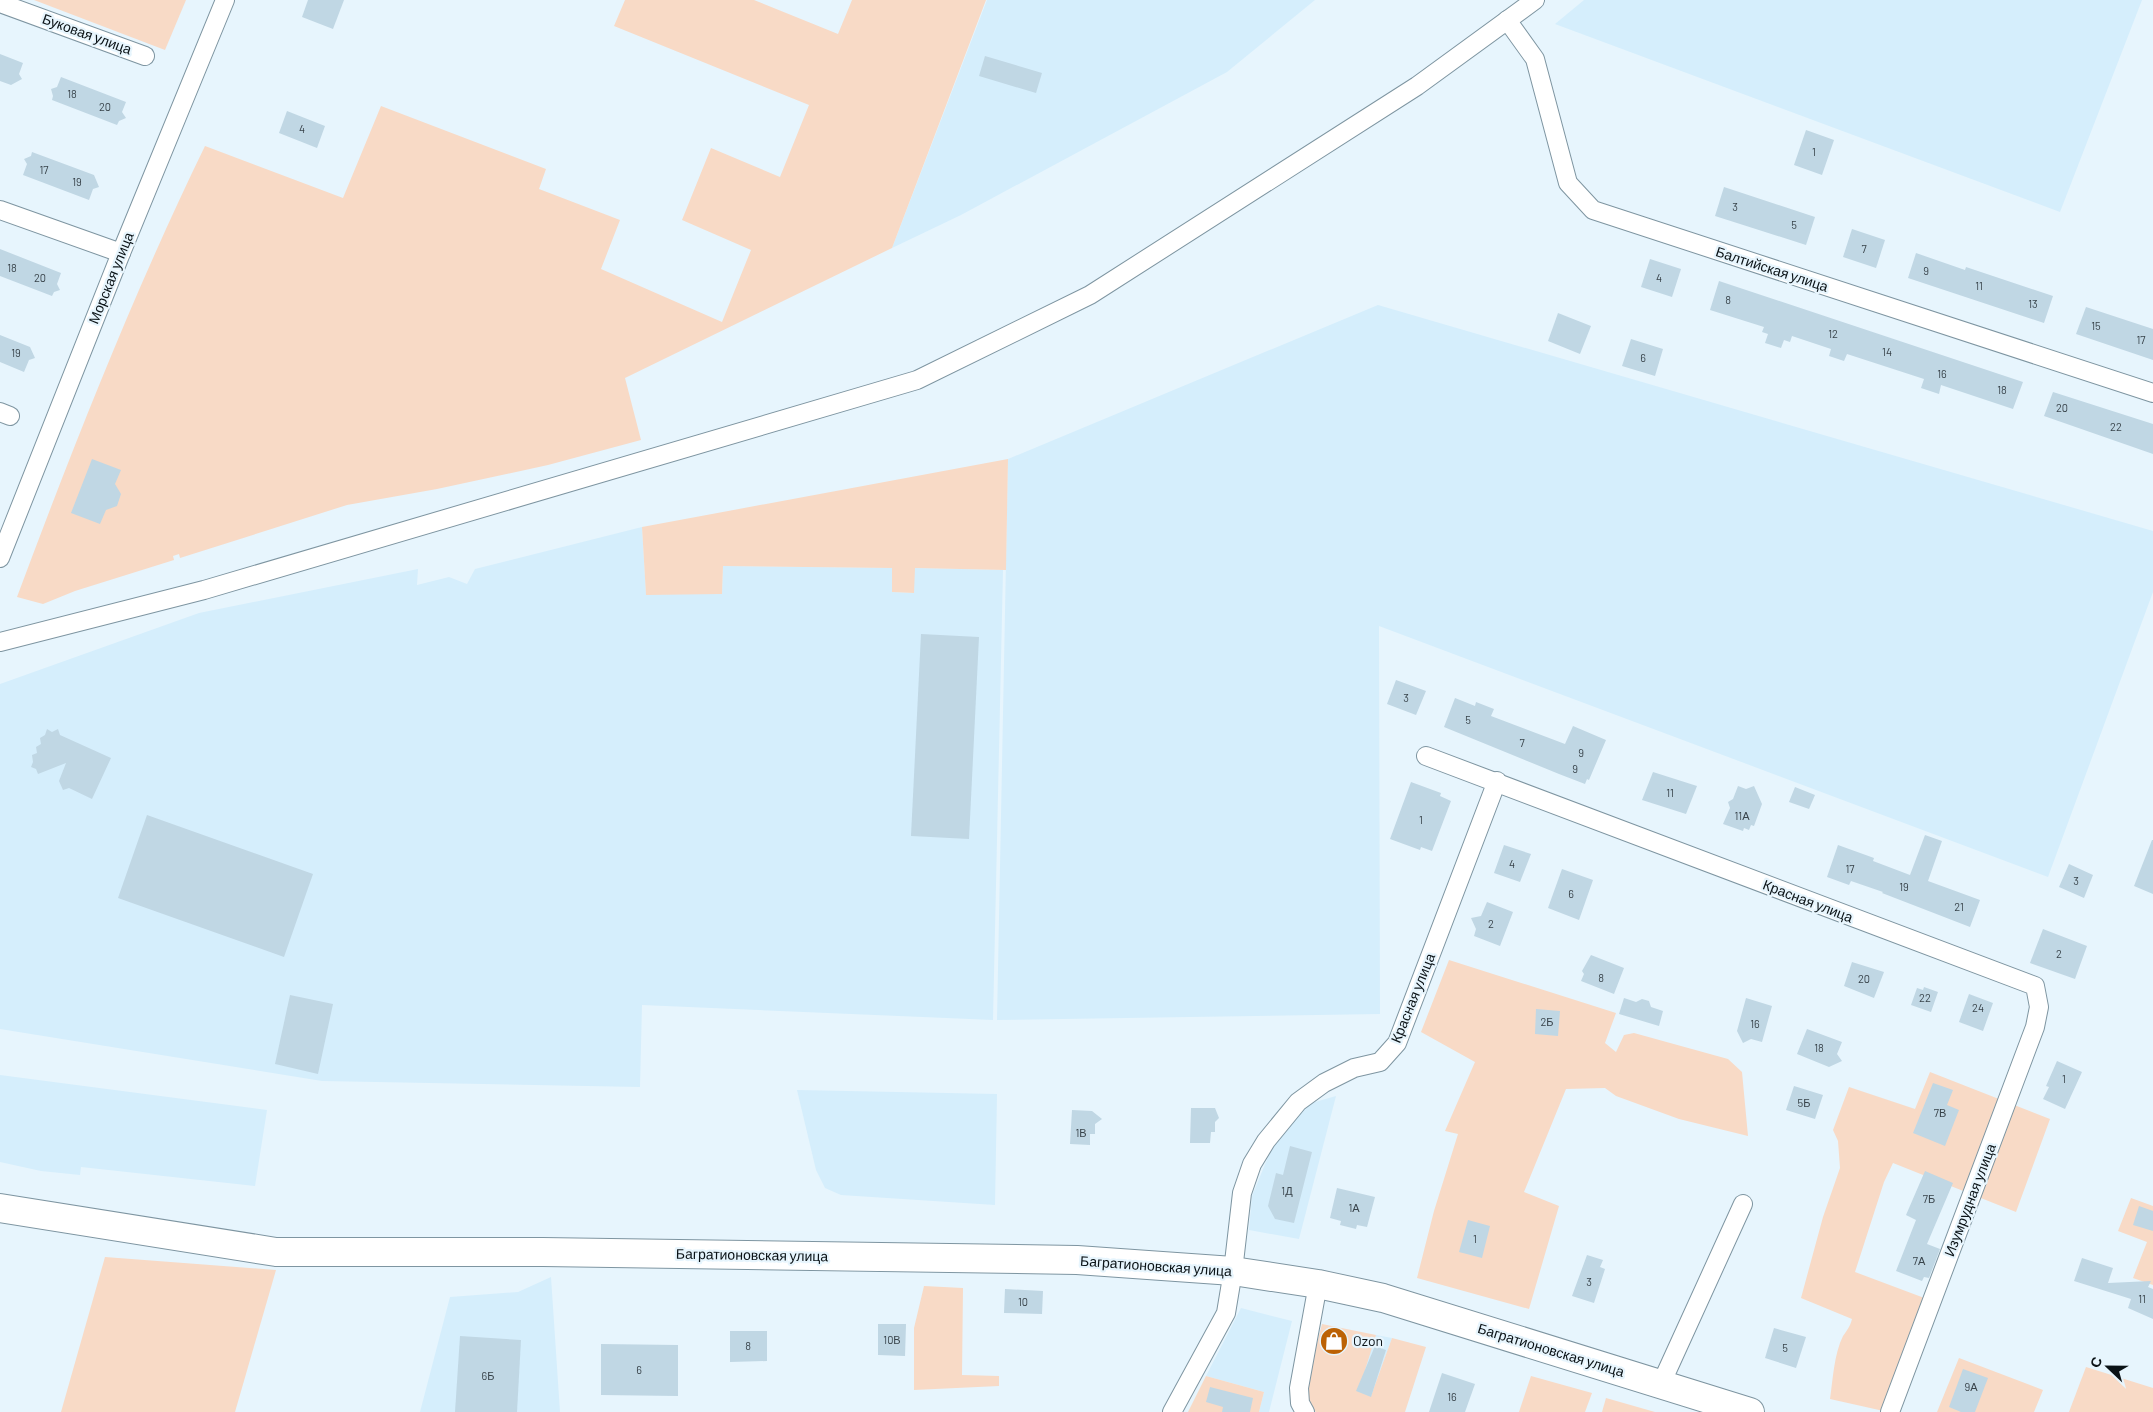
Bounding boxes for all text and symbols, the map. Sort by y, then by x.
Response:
street label: Буковая улица [40,9,134,58]
house number: 18 [67,87,77,100]
house number: 20 [99,100,111,113]
house number: 4 [299,122,305,135]
house number: 1 [1812,145,1816,158]
house number: 17 [39,163,49,176]
house number: 19 [72,175,82,188]
house number: 3 [1732,200,1738,213]
house number: 5 [1791,218,1797,231]
street label: Морская улица [84,229,137,326]
street label: Балтийская улица [1714,242,1831,295]
house number: 7 [1861,242,1867,255]
house number: 18 [7,261,17,274]
house number: 9 [1923,264,1929,277]
house number: 20 [34,271,46,284]
house number: 4 [1656,271,1662,284]
house number: 11 [1975,279,1983,292]
house number: 8 [1725,293,1731,306]
house number: 13 [2028,297,2038,310]
house number: 15 [2091,319,2101,332]
house number: 12 [1828,327,1838,340]
house number: 17 [2136,333,2146,346]
house number: 14 [1882,345,1892,358]
house number: 19 [11,346,21,359]
house number: 6 [1640,351,1646,364]
house number: 16 [1937,367,1947,380]
house number: 18 [1997,383,2007,396]
house number: 20 [2056,401,2068,414]
house number: 22 [2110,420,2122,433]
house number: 3 [1403,691,1409,704]
house number: 5 [1465,713,1471,726]
house number: 7 [1519,736,1525,749]
house number: 9 [1578,746,1584,759]
house number: 9 [1572,762,1578,775]
house number: 11 [1666,786,1674,799]
house number: 11А [1734,809,1750,822]
house number: 1 [1419,813,1423,826]
house number: 4 [1509,857,1515,870]
house number: 17 [1845,862,1855,875]
house number: 3 [2073,874,2079,887]
street label: Красная улица [1761,876,1856,926]
house number: 19 [1899,880,1909,893]
house number: 6 [1568,887,1574,900]
house number: 21 [1954,900,1964,913]
house number: 2 [1488,917,1494,930]
house number: 2 [2056,947,2062,960]
street label: Красная улица [1387,950,1438,1045]
house number: 8 [1598,971,1604,984]
house number: 20 [1858,972,1870,985]
house number: 22 [1919,991,1931,1004]
house number: 24 [1972,1001,1984,1014]
house number: 2Б [1540,1015,1554,1028]
house number: 16 [1750,1017,1760,1030]
house number: 18 [1814,1041,1824,1054]
house number: 1 [2062,1072,2066,1085]
house number: 5Б [1798,1096,1810,1109]
house number: 7В [1934,1106,1946,1119]
house number: 1В [1075,1126,1087,1139]
street label: Изумрудная улица [1940,1141,1999,1259]
house number: 1Д [1281,1184,1293,1197]
house number: 7Б [1923,1192,1935,1205]
house number: 1А [1348,1201,1360,1214]
house number: 1 [1473,1232,1477,1245]
street label: Багратионовская улица [676,1245,828,1264]
street label: Багратионовская улица [1080,1252,1233,1279]
house number: 7А [1913,1254,1926,1267]
house number: 3 [1586,1275,1592,1288]
house number: 11 [2138,1292,2146,1305]
house number: 10 [1018,1295,1028,1308]
street label: Багратионовская улица [1476,1319,1627,1380]
shop icon: Ozon [1319,1326,1349,1356]
place label: Ozon [1353,1332,1383,1349]
house number: 10В [883,1333,901,1346]
house number: 8 [745,1339,751,1352]
house number: 5 [1782,1341,1788,1354]
north arrow [2083,1342,2133,1392]
text: С [2086,1354,2105,1370]
house number: 6 [636,1363,642,1376]
house number: 6Б [482,1369,494,1382]
house number: 9А [1964,1380,1978,1393]
house number: 16 [1447,1390,1457,1403]

